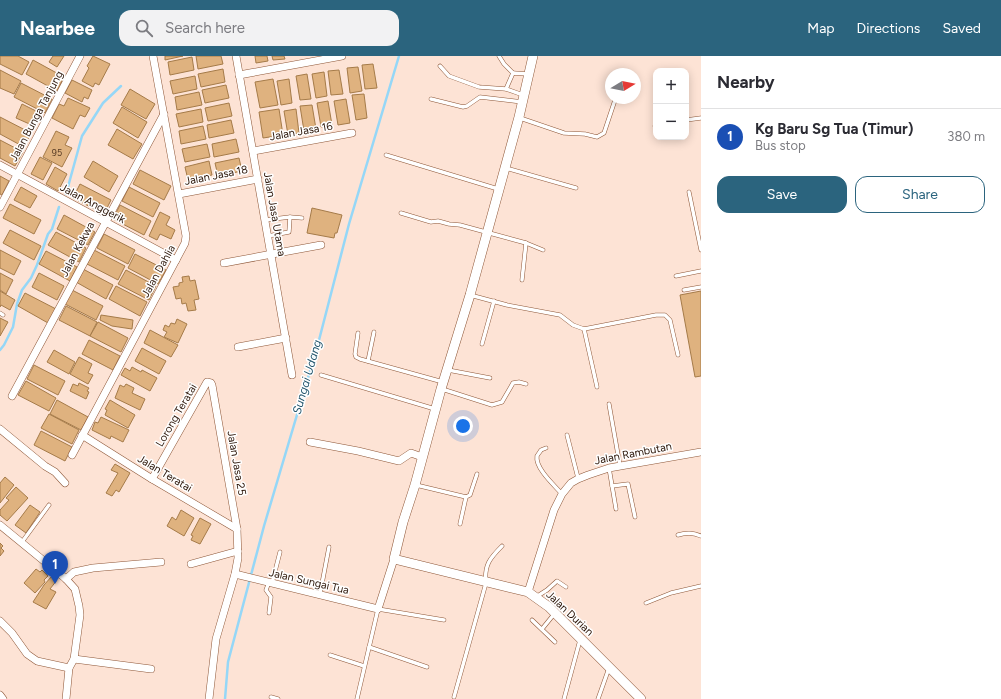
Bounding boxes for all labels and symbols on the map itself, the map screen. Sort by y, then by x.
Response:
north arrow [605,68,641,104]
street label: Jalan Bunga Tanjung [7,69,66,164]
street label: Jalan Jasa 16 [269,120,334,143]
house number: 95 [52,147,62,158]
street label: Jalan Jasa 18 [183,163,249,188]
street label: Jalan Jasa Utama [261,171,288,257]
street label: Jalan Anggerik [58,181,128,226]
street label: Jalan Kekwa [58,220,97,279]
street label: Jalan Dahlia [139,243,178,300]
water label: Sungai Udang [290,338,324,416]
street label: Lorong Teratai [153,381,200,449]
your location [453,416,473,436]
street label: Jalan Jasa 25 [224,430,249,496]
street label: Jalan Rambutan [593,440,673,467]
street label: Jalan Teratai [135,452,194,495]
pin: 1 [42,551,68,584]
street label: Jalan Sungai Tua [268,566,350,597]
street label: Jalan Durian [543,588,596,639]

